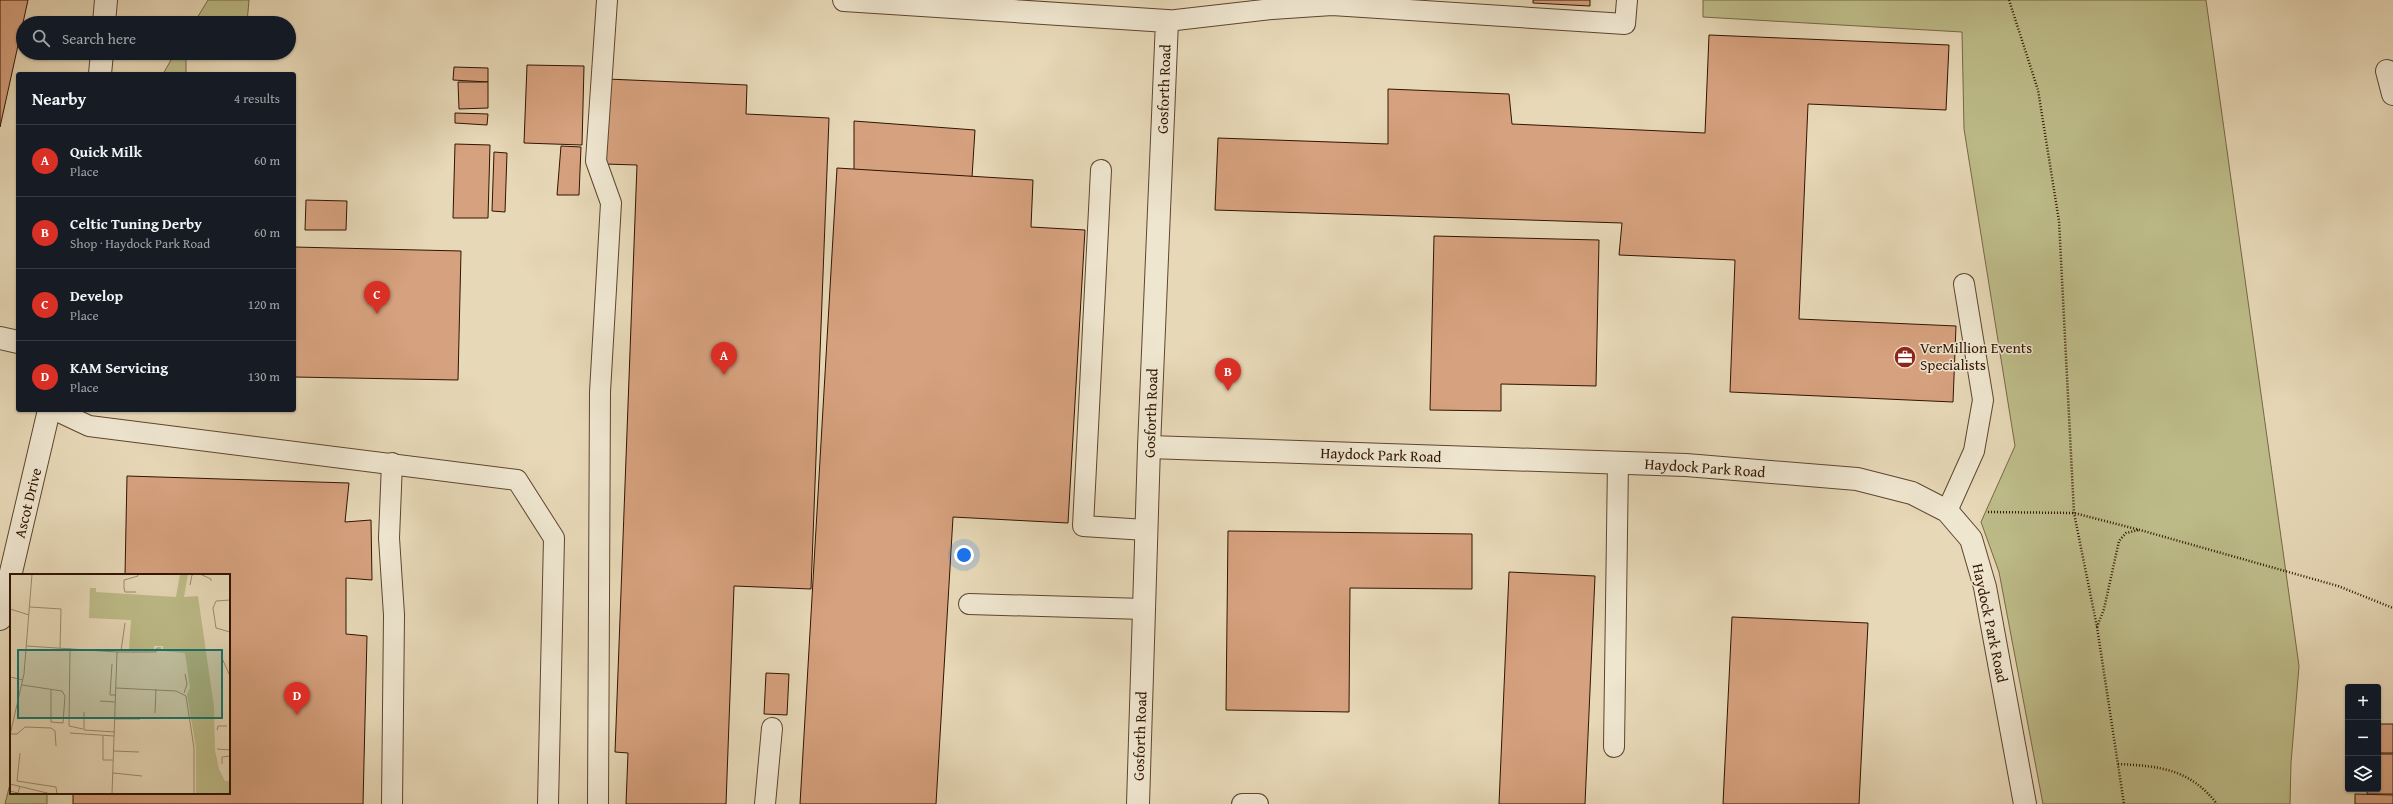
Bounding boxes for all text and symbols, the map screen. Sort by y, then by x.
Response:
search box [16,16,296,60]
icon: search [30,27,52,49]
text: Search here [62,28,136,49]
street label: Gosforth Road [1151,44,1176,134]
text: Nearby [32,86,86,111]
text: 4 results [234,89,280,108]
text: Quick Milk [70,141,142,162]
text: A [41,151,49,170]
text: 60 m [254,151,280,170]
text: Place [70,162,99,181]
text: Celtic Tuning Derby [70,213,202,234]
text: B [41,223,49,242]
text: 60 m [254,223,280,242]
text: Shop · Haydock Park Road [70,234,210,253]
pin: C [364,281,390,314]
text: Develop [70,285,123,306]
text: C [41,295,49,314]
text: 120 m [248,295,280,314]
text: Place [70,306,99,325]
place label: VerMillion Events Specialists [1920,337,2032,375]
pin: A [711,342,737,375]
office icon: VerMillion Events Specialists [1892,344,1918,370]
text: KAM Servicing [70,357,168,378]
pin: B [1215,358,1241,391]
text: D [41,367,49,386]
text: 130 m [248,367,280,386]
street label: Gosforth Road [1138,368,1163,458]
text: Place [70,378,99,397]
street label: Haydock Park Road [1320,442,1442,467]
street label: Haydock Park Road [1644,453,1766,482]
street label: Ascot Drive [9,466,46,540]
your location [954,545,974,565]
street label: Haydock Park Road [1968,561,2013,684]
inset map [10,574,230,794]
pin: D [284,682,310,715]
map controls [2345,684,2381,792]
button: + [2345,684,2381,720]
street label: Gosforth Road [1127,691,1152,781]
button: − [2345,720,2381,756]
button: layers [2345,756,2381,792]

